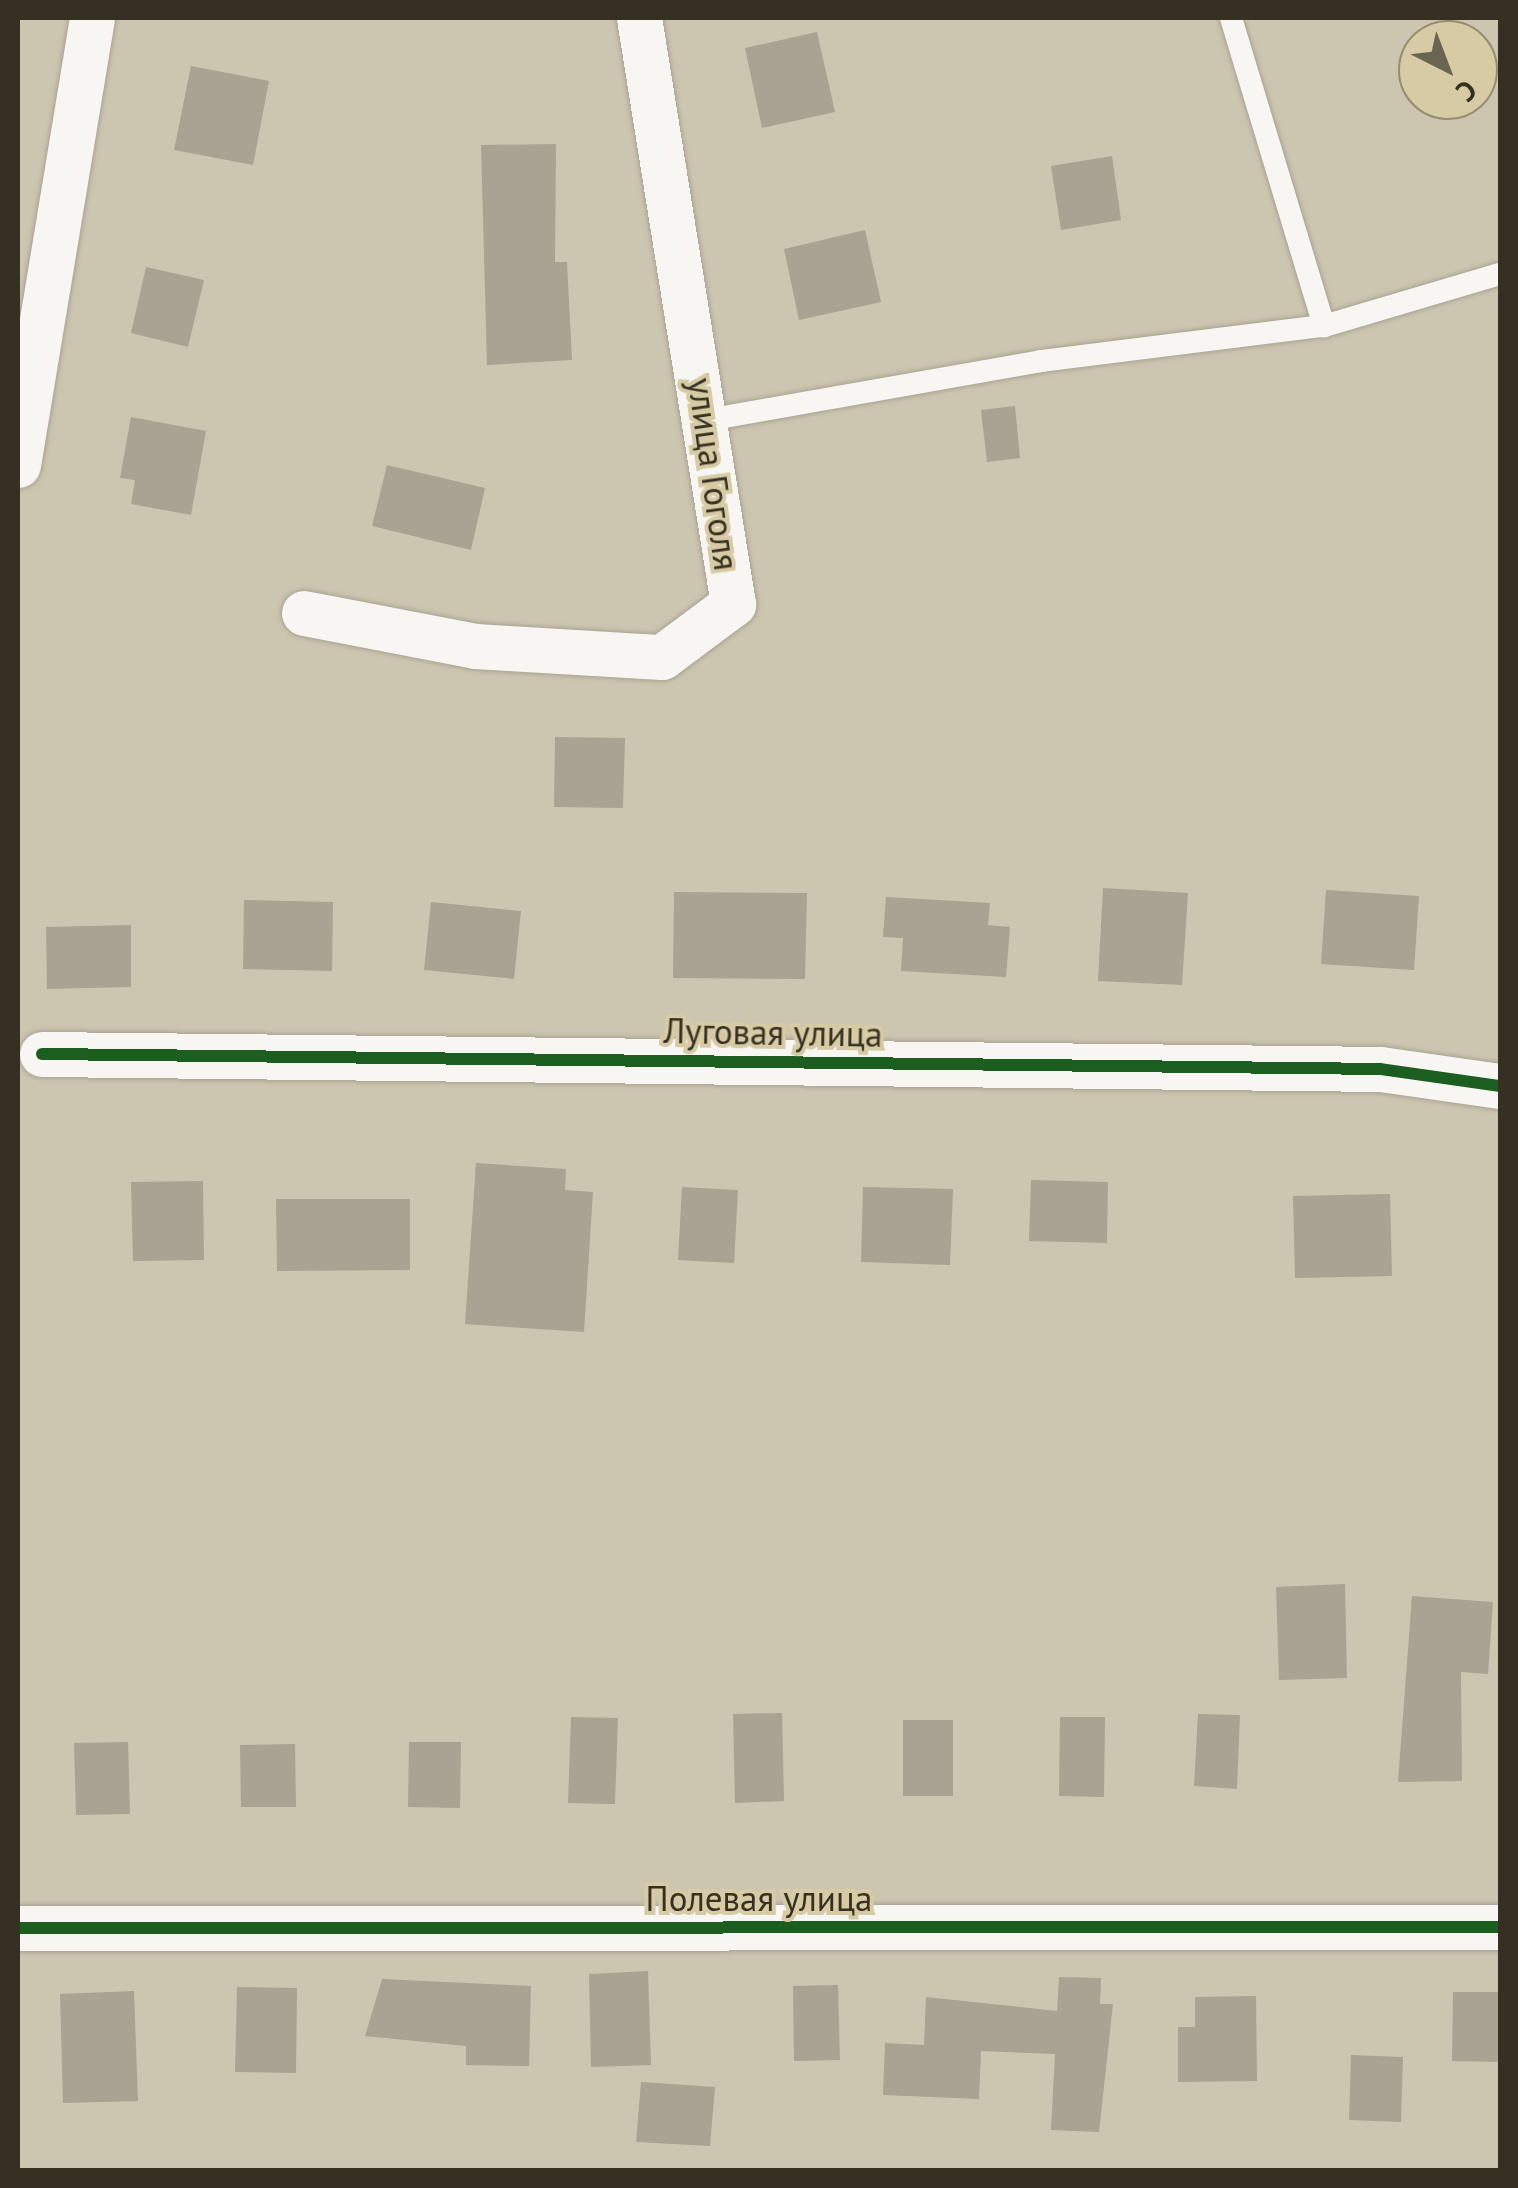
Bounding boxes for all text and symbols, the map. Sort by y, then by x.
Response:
north arrow [1398,20,1498,120]
text: С [1449,72,1485,110]
street label: улица Гоголя [680,375,748,573]
street label: Луговая улица [663,1009,883,1055]
street label: Полевая улица [646,1877,872,1919]

